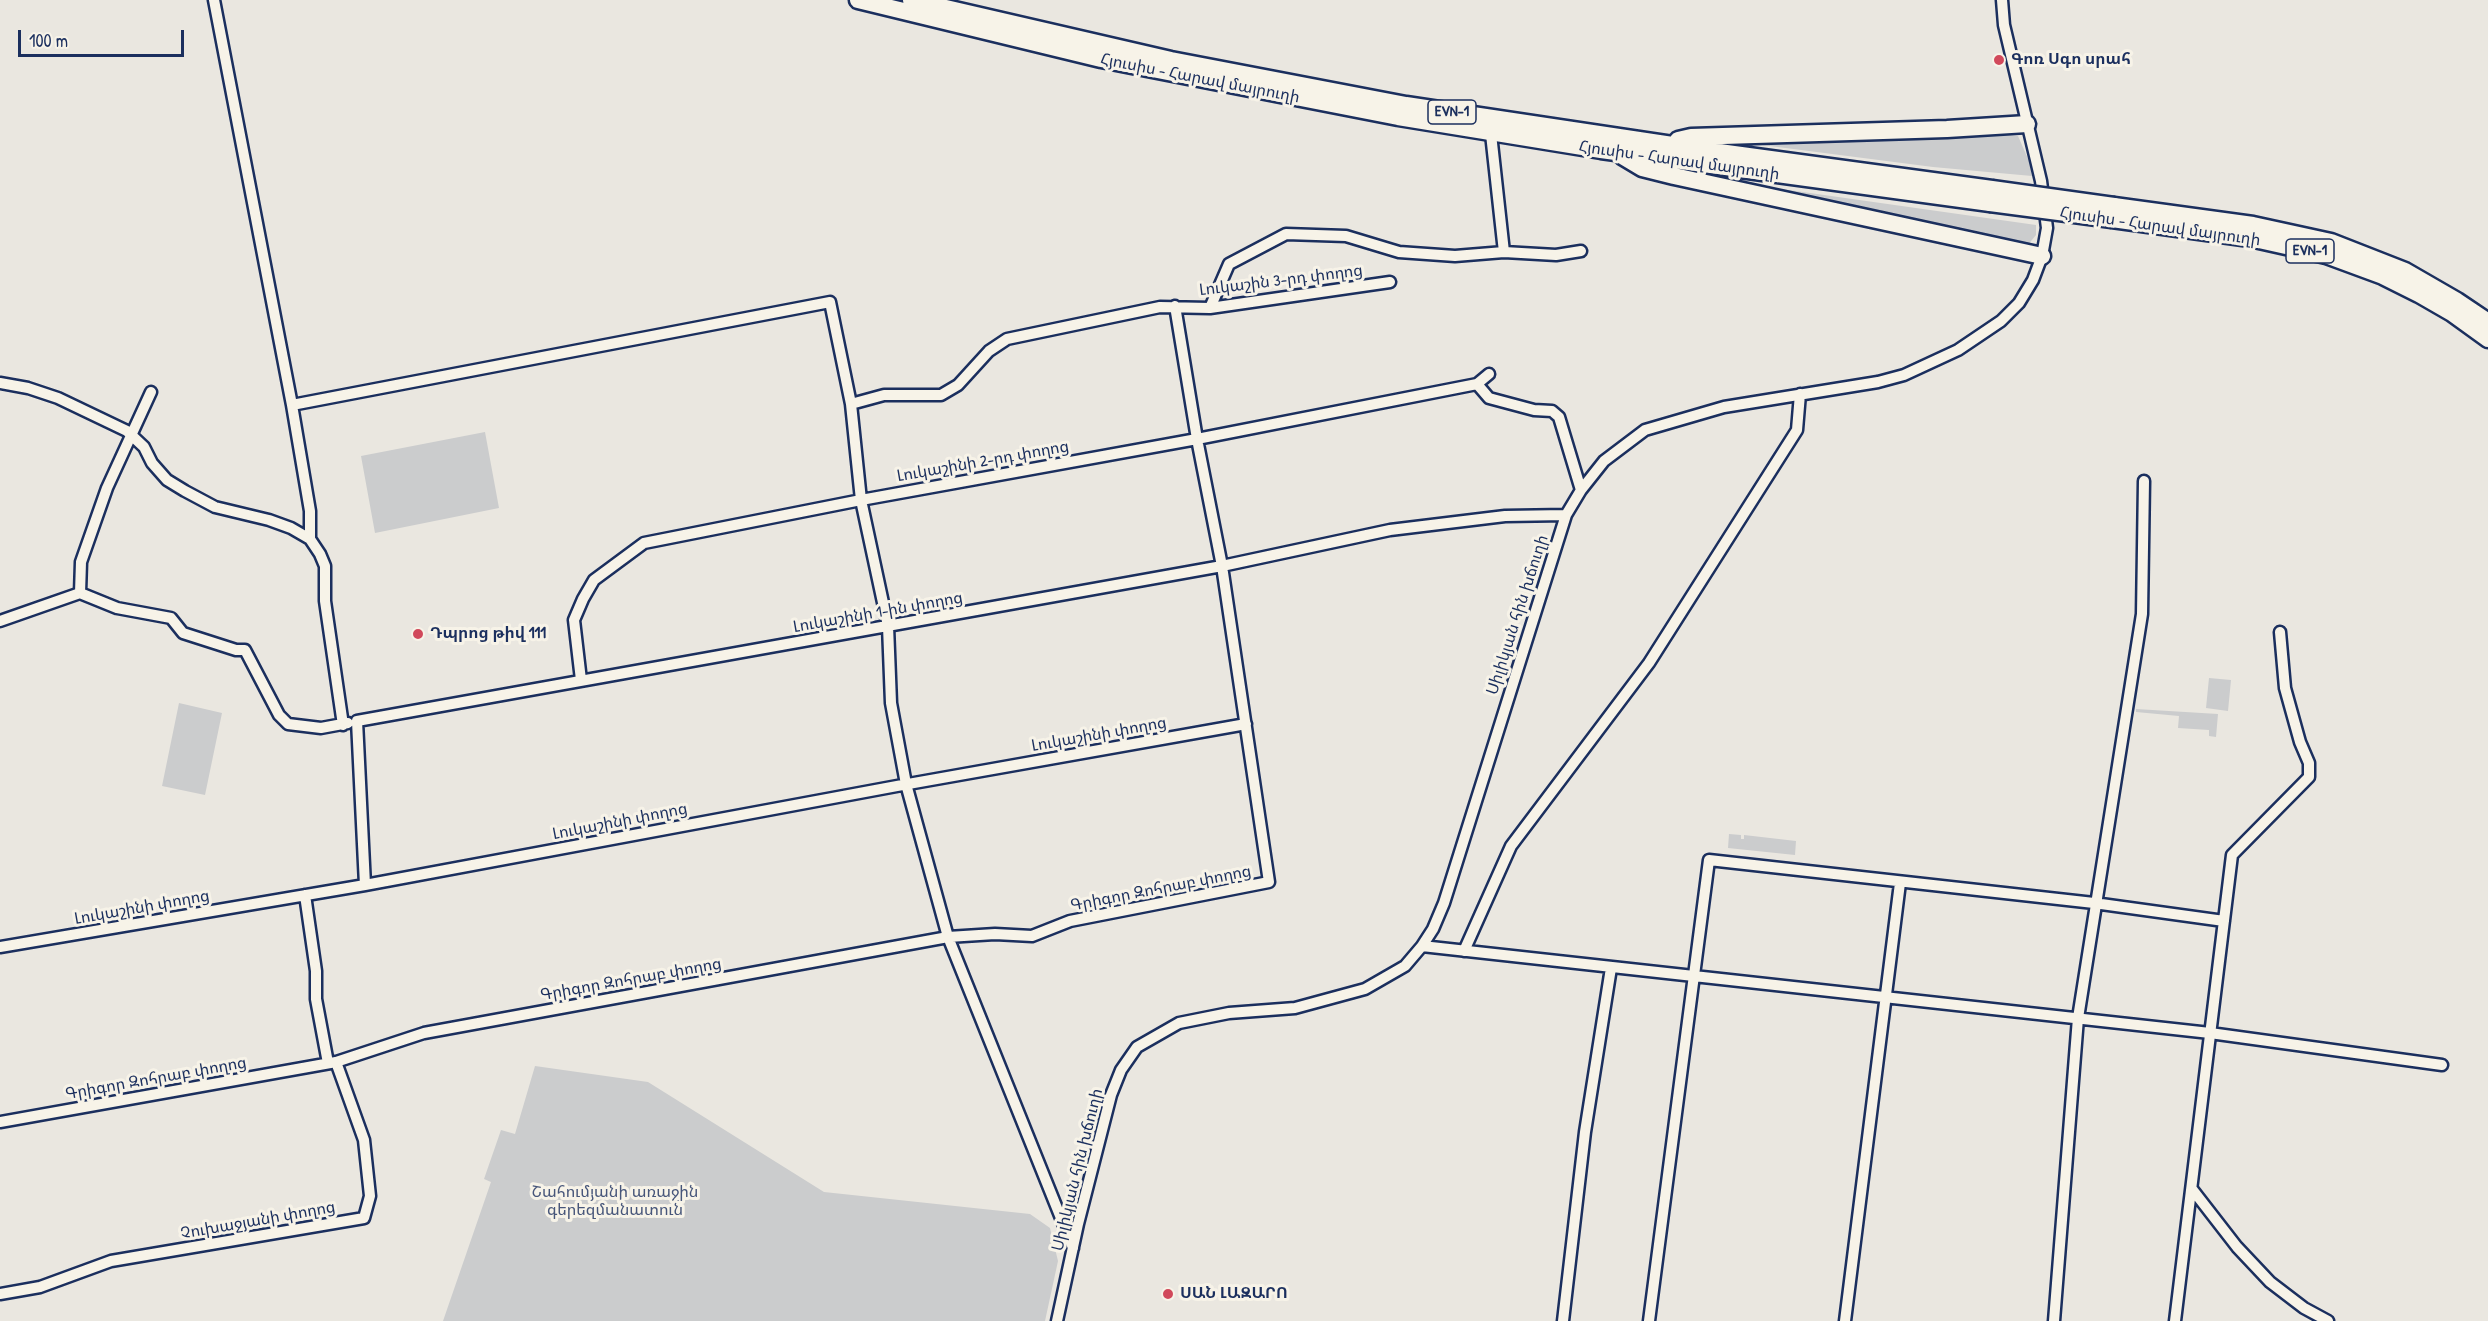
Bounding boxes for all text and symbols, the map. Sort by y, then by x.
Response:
scale bar [21,18,188,56]
text: 100 m [29,28,68,53]
street label: Հյուսիս - Հարավ մայրուղի [1099,50,1301,108]
place label: Գոռ Սգո սրահ [2011,50,2131,70]
marker: Գոռ Սգո սրահ [1992,53,2006,67]
road number: EVN-1 [1428,100,1476,124]
street label: Հյուսիս - Հարավ մայրուղի [1577,137,1781,185]
street label: Հյուսիս - Հարավ մայրուղի [2058,203,2262,251]
road number: EVN-1 [2286,239,2334,263]
street label: Լուկաշին 3-րդ փողոց [1198,261,1364,301]
street label: Լուկաշինի 2-րդ փողոց [895,437,1071,487]
street label: Սիլիկյան հին խճուղի [1483,533,1553,697]
street label: Լուկաշինի 1-ին փողոց [792,589,964,637]
place label: Դպրոց թիվ 111 [430,624,546,644]
marker: Դպրոց թիվ 111 [411,627,425,641]
street label: Լուկաշինի փողոց [1030,714,1168,756]
street label: Լուկաշինի փողոց [551,799,689,845]
street label: Գրիգոր Զոհրաբ փողոց [1069,862,1253,916]
street label: Լուկաշինի փողոց [73,887,211,929]
street label: Գրիգոր Զոհրաբ փողոց [539,955,723,1005]
street label: Գրիգոր Զոհրաբ փողոց [64,1054,248,1104]
street label: Սիլիկյան հին խճուղի [1048,1087,1108,1253]
park label: Շահումյանի առաջին գերեզմանատուն [532,1183,698,1221]
street label: Չուխաջյանի փողոց [179,1198,337,1244]
place label: ՍԱՆ ԼԱԶԱՐՈ [1180,1284,1288,1304]
marker: ՍԱՆ ԼԱԶԱՐՈ [1161,1287,1175,1301]

